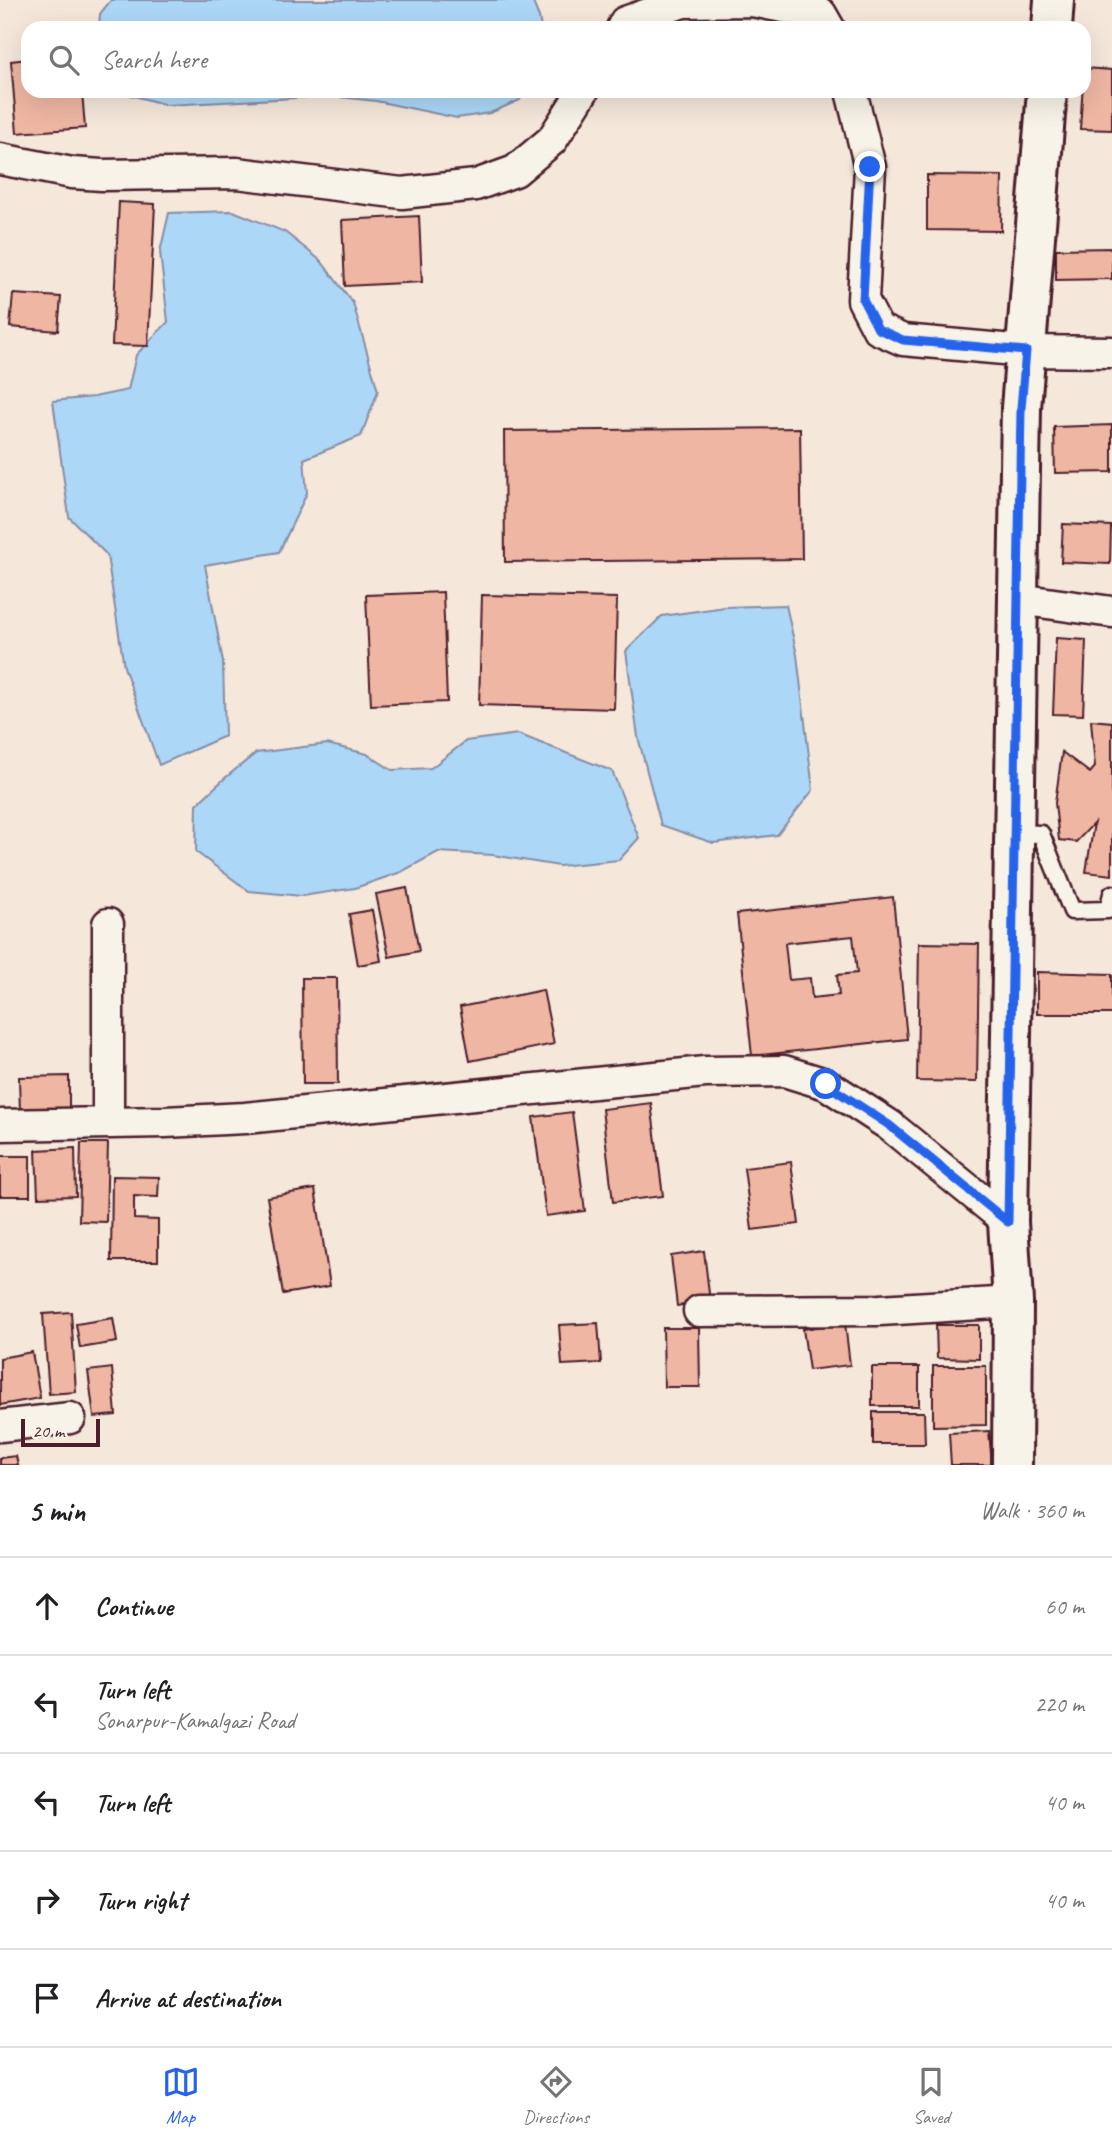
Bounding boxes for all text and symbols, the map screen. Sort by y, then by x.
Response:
search box [21,21,1091,98]
icon: search [45,41,83,79]
text: Search here [101,43,207,76]
route end [854,151,885,182]
route start [810,1068,841,1099]
scale bar [21,1416,100,1448]
text: 20 m [32,1419,64,1443]
text: 5 min [28,1492,85,1530]
text: Walk · 360 m [980,1496,1084,1525]
icon: ahead [28,1587,66,1625]
text: Continue [95,1590,173,1623]
text: 60 m [1045,1592,1084,1621]
text: Turn left [95,1673,170,1706]
icon: left [28,1685,66,1723]
text: 220 m [1035,1690,1084,1719]
text: Sonarpur-Kamalgazi Road [95,1706,295,1735]
icon: left [28,1783,66,1821]
text: Turn left [95,1786,170,1819]
text: 40 m [1045,1788,1084,1817]
icon: right [28,1881,66,1919]
text: Turn right [95,1884,186,1917]
text: 40 m [1045,1886,1084,1915]
icon: arrive [28,1979,66,2017]
text: Arrive at destination [95,1982,281,2015]
tab: Map [162,2063,200,2129]
tab: Directions [523,2063,589,2129]
tab: Saved [912,2063,950,2129]

